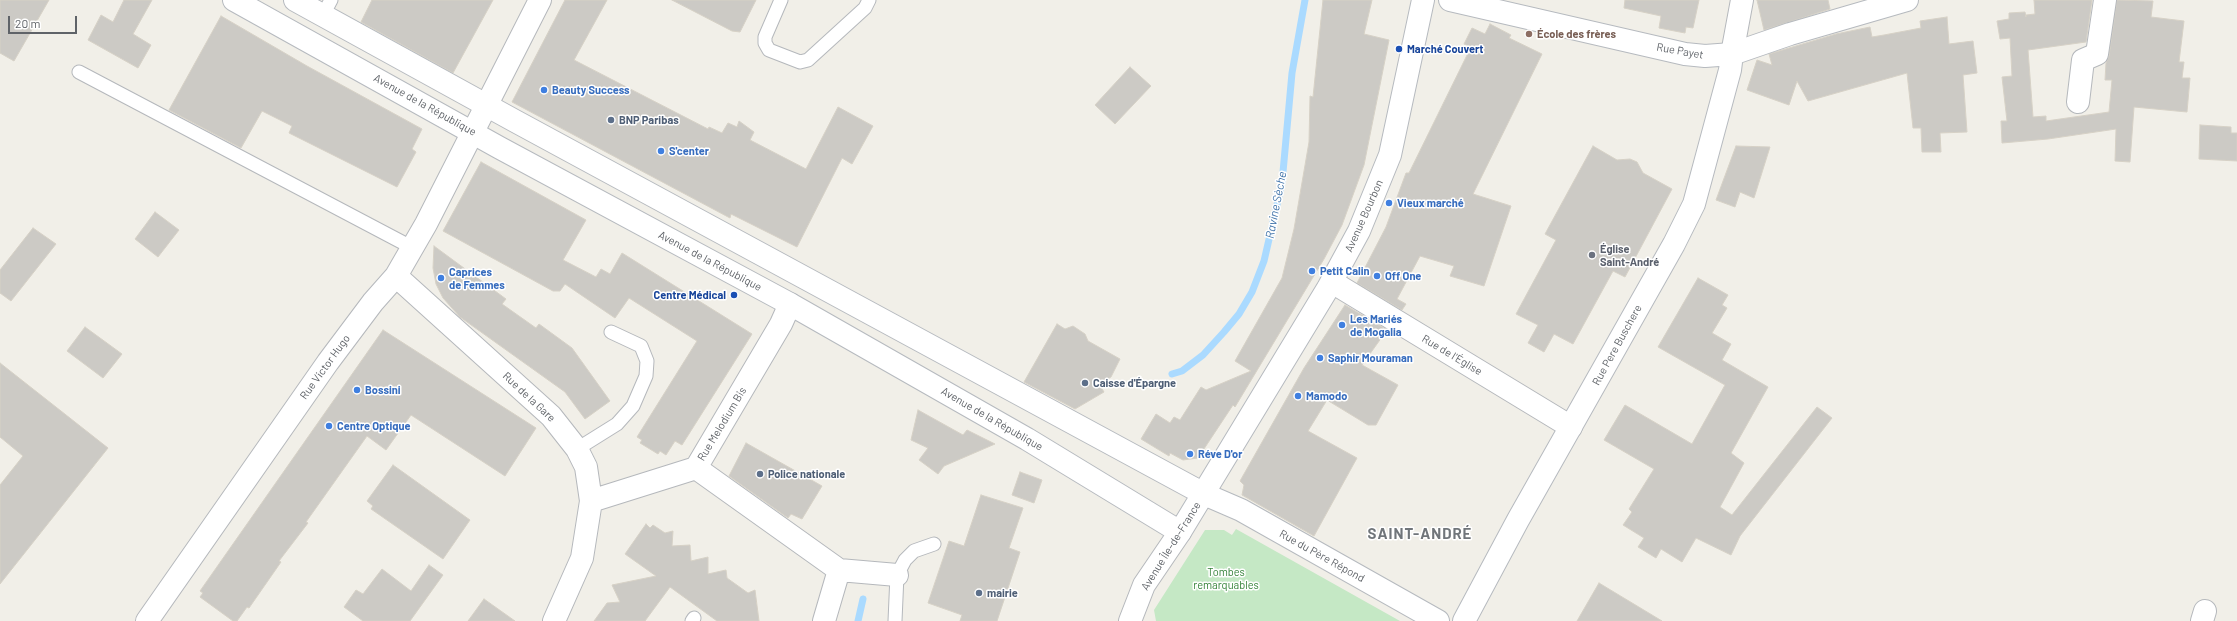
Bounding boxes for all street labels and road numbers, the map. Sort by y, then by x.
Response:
street label: Rue Payet [1656,40,1704,62]
street label: Avenue de la République [371,71,479,139]
street label: Avenue Bourbon [1342,178,1386,254]
street label: Avenue de la République [656,228,764,294]
street label: Rue Pere Buschere [1589,302,1645,388]
street label: Rue Victor Hugo [297,332,353,402]
street label: Rue de l'Église [1420,332,1484,378]
street label: Rue de la Gare [500,369,558,425]
street label: Avenue de la République [939,384,1045,454]
street label: Rue Melodium Bis [695,385,749,463]
street label: Avenue Île-de-France [1138,499,1204,593]
street label: Rue du Père Répond [1277,527,1367,585]

